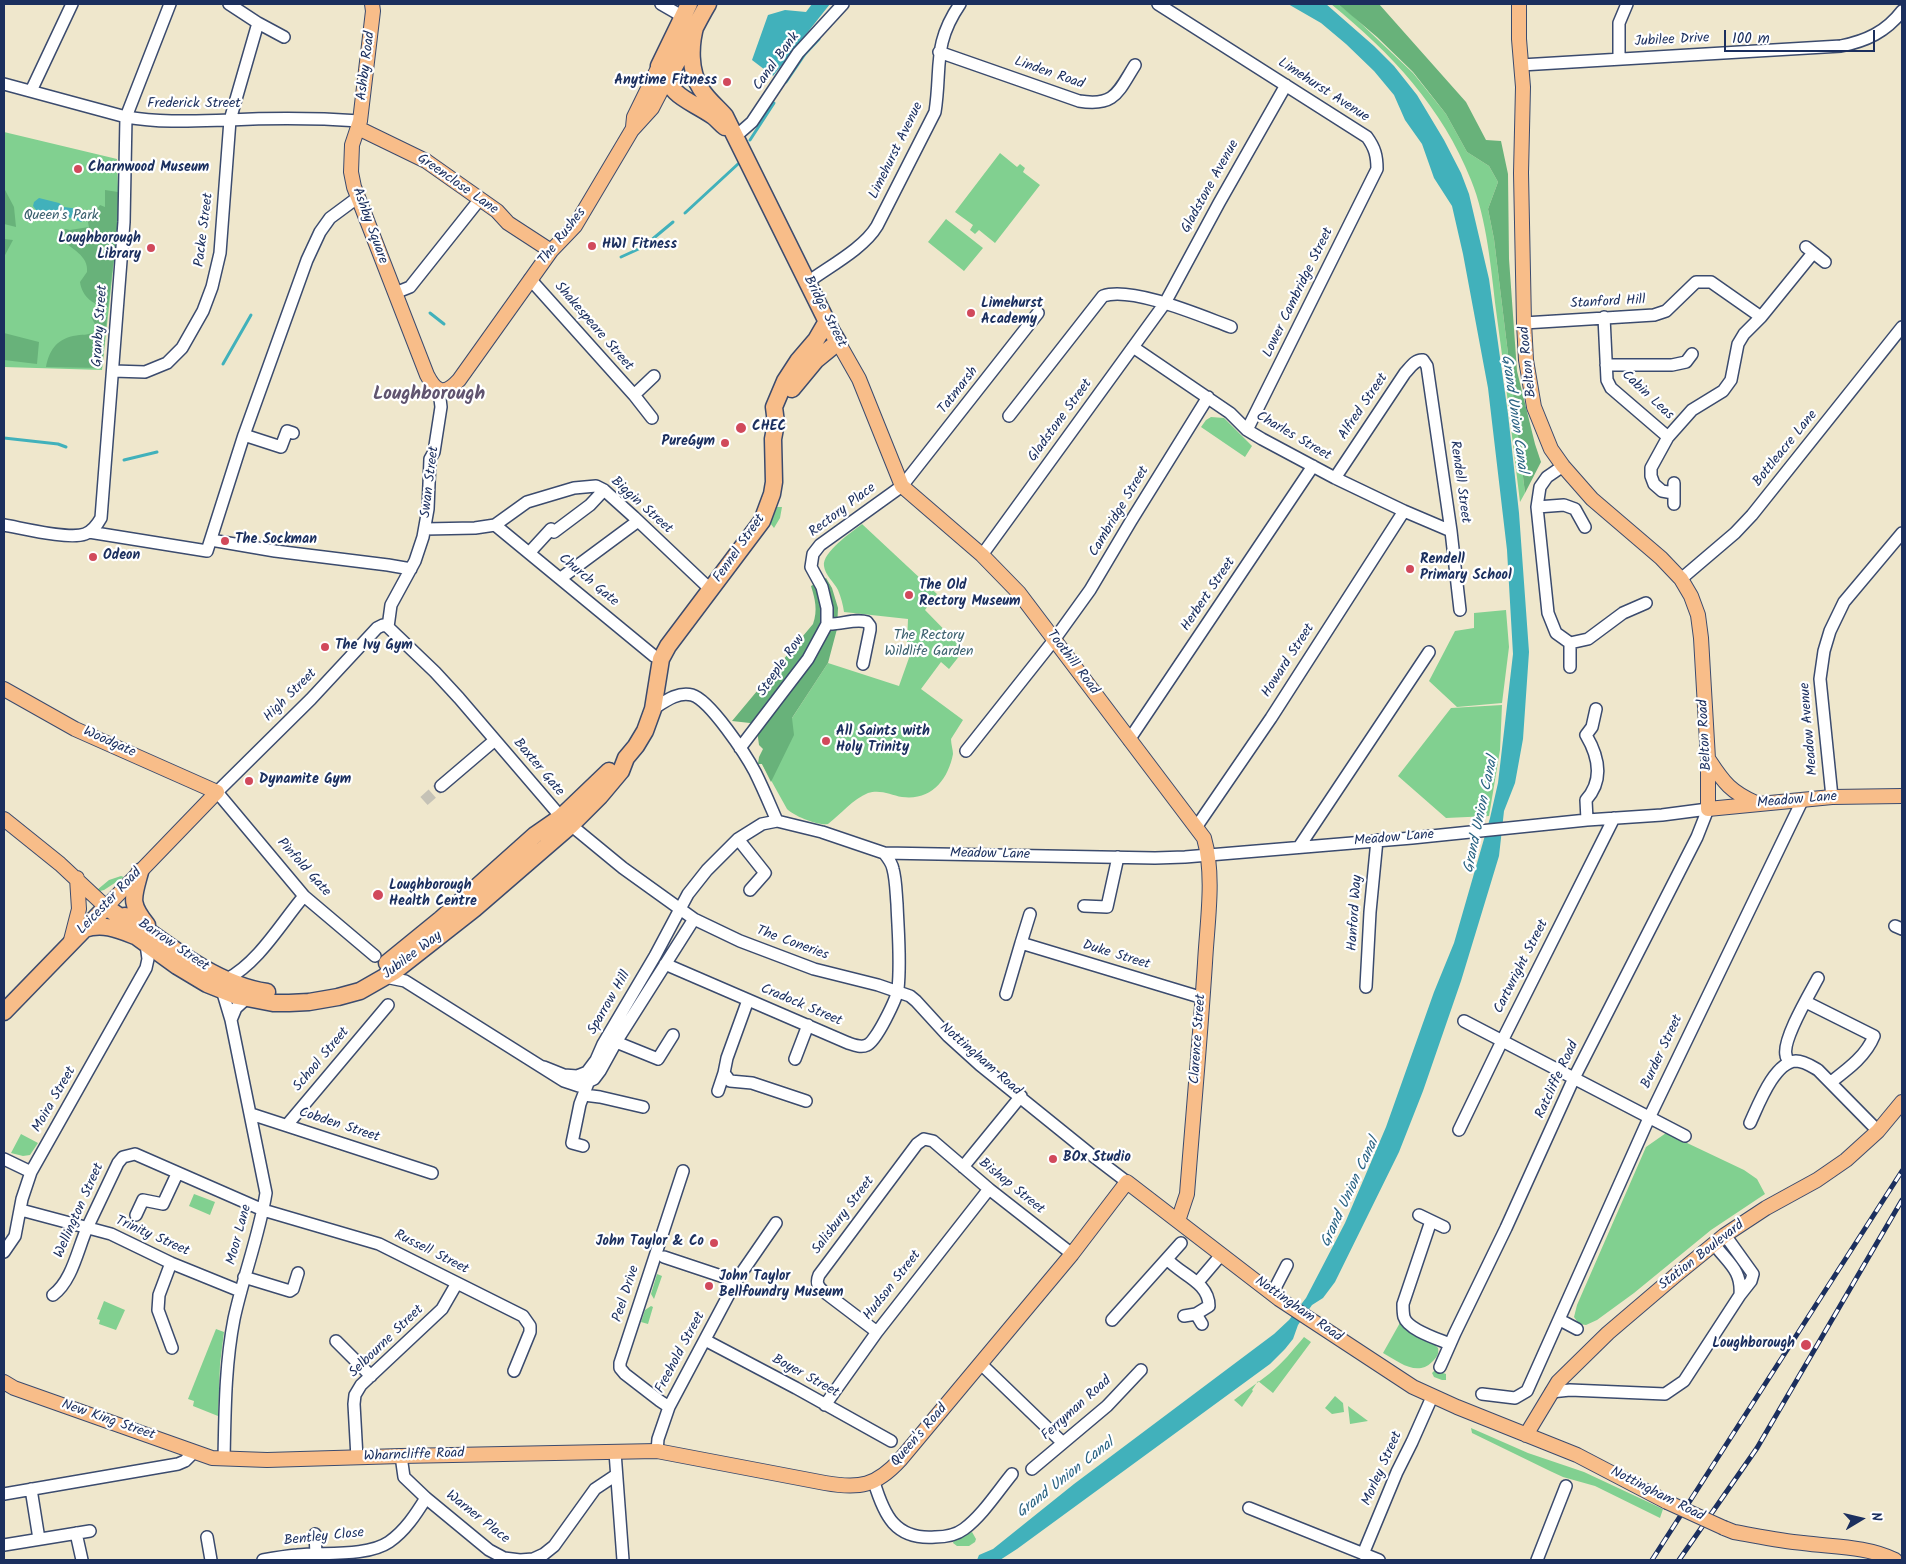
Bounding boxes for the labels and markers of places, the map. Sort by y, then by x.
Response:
place label: Anytime Fitness [614,74,717,90]
marker: Anytime Fitness [721,76,733,88]
place label: Charnwood Museum [88,161,209,177]
marker: Charnwood Museum [72,163,84,175]
place label: Loughborough Library [58,232,141,264]
place label: HW1 Fitness [602,238,677,254]
marker: HW1 Fitness [586,240,598,252]
marker: Loughborough Library [145,242,157,254]
place label: Limehurst Academy [981,297,1043,330]
marker: Limehurst Academy [965,307,977,319]
place label: CHEC [752,420,786,436]
marker: CHEC [734,421,748,435]
place label: PureGym [662,435,715,451]
marker: PureGym [719,437,731,449]
place label: The Sockman [235,533,317,549]
marker: The Sockman [219,535,231,547]
place label: Odeon [103,549,140,565]
marker: Odeon [87,551,99,563]
place label: Rendell Primary School [1420,553,1512,586]
marker: Rendell Primary School [1404,563,1416,575]
place label: The Old Rectory Museum [919,579,1021,612]
marker: The Old Rectory Museum [903,589,915,601]
place label: The Ivy Gym [335,639,413,655]
marker: The Ivy Gym [319,641,331,653]
place label: All Saints with Holy Trinity [836,725,930,758]
marker: All Saints with Holy Trinity [820,735,832,747]
place label: Dynamite Gym [259,773,351,789]
marker: Dynamite Gym [243,775,255,787]
place label: Loughborough Health Centre [389,879,477,912]
marker: Loughborough Health Centre [371,888,385,902]
place label: BOx Studio [1063,1151,1131,1167]
marker: BOx Studio [1047,1153,1059,1165]
place label: John Taylor & Co [596,1235,704,1251]
marker: John Taylor & Co [708,1237,720,1249]
place label: John Taylor Bellfoundry Museum [719,1270,843,1302]
marker: John Taylor Bellfoundry Museum [703,1280,715,1292]
place label: Loughborough [1712,1337,1795,1353]
marker: Loughborough [1799,1338,1813,1352]

